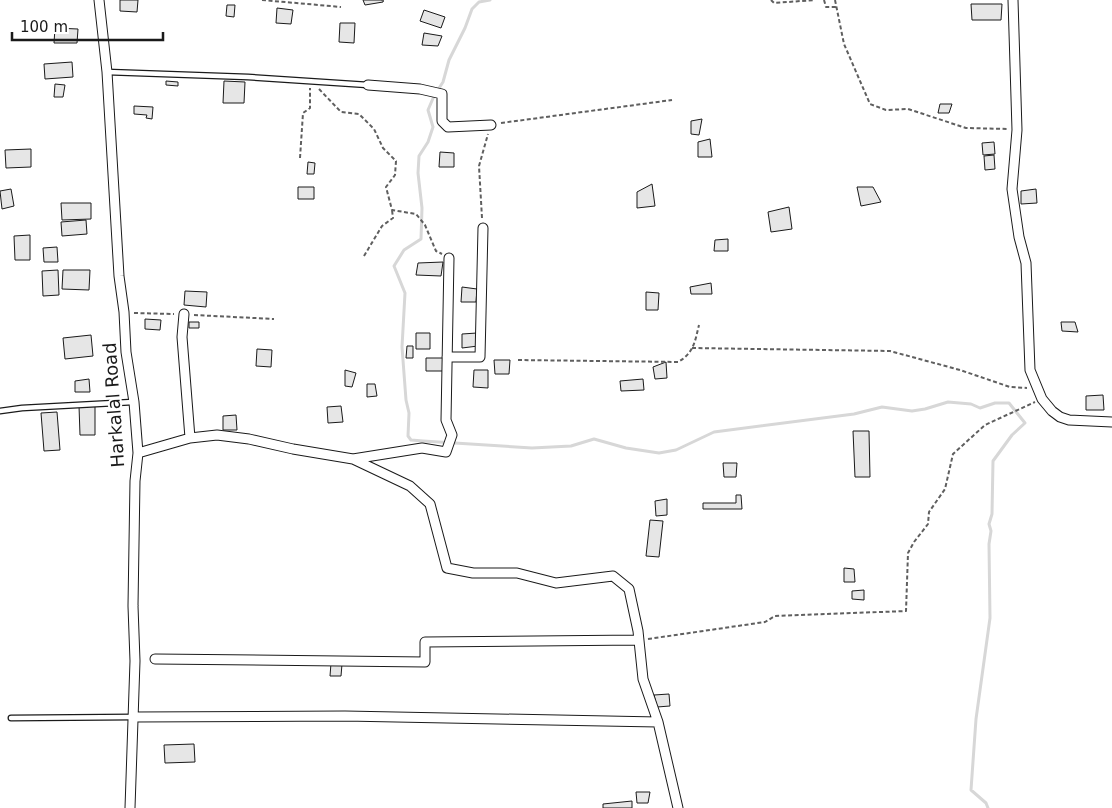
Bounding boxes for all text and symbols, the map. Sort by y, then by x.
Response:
scale bar [12,10,164,42]
text: 100 m [20,18,68,36]
street label: Harkalal Road [99,342,128,468]

